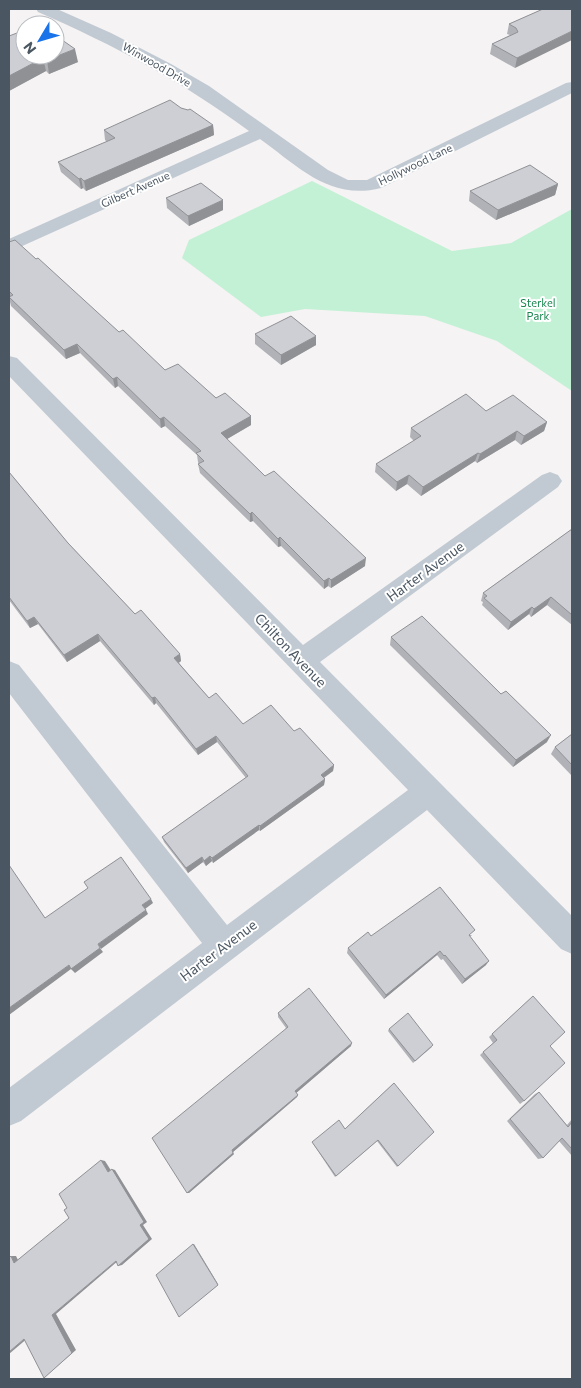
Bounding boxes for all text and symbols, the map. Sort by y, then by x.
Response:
north arrow [15,15,65,65]
text: N [19,39,39,58]
street label: Winwood Drive [120,39,194,89]
street label: Hollywood Lane [376,140,454,187]
street label: Gilbert Avenue [99,168,171,210]
park label: Sterkel Park [520,296,556,322]
street label: Harter Avenue [383,537,467,605]
street label: Chilton Avenue [251,610,331,690]
street label: Harter Avenue [176,916,260,984]

